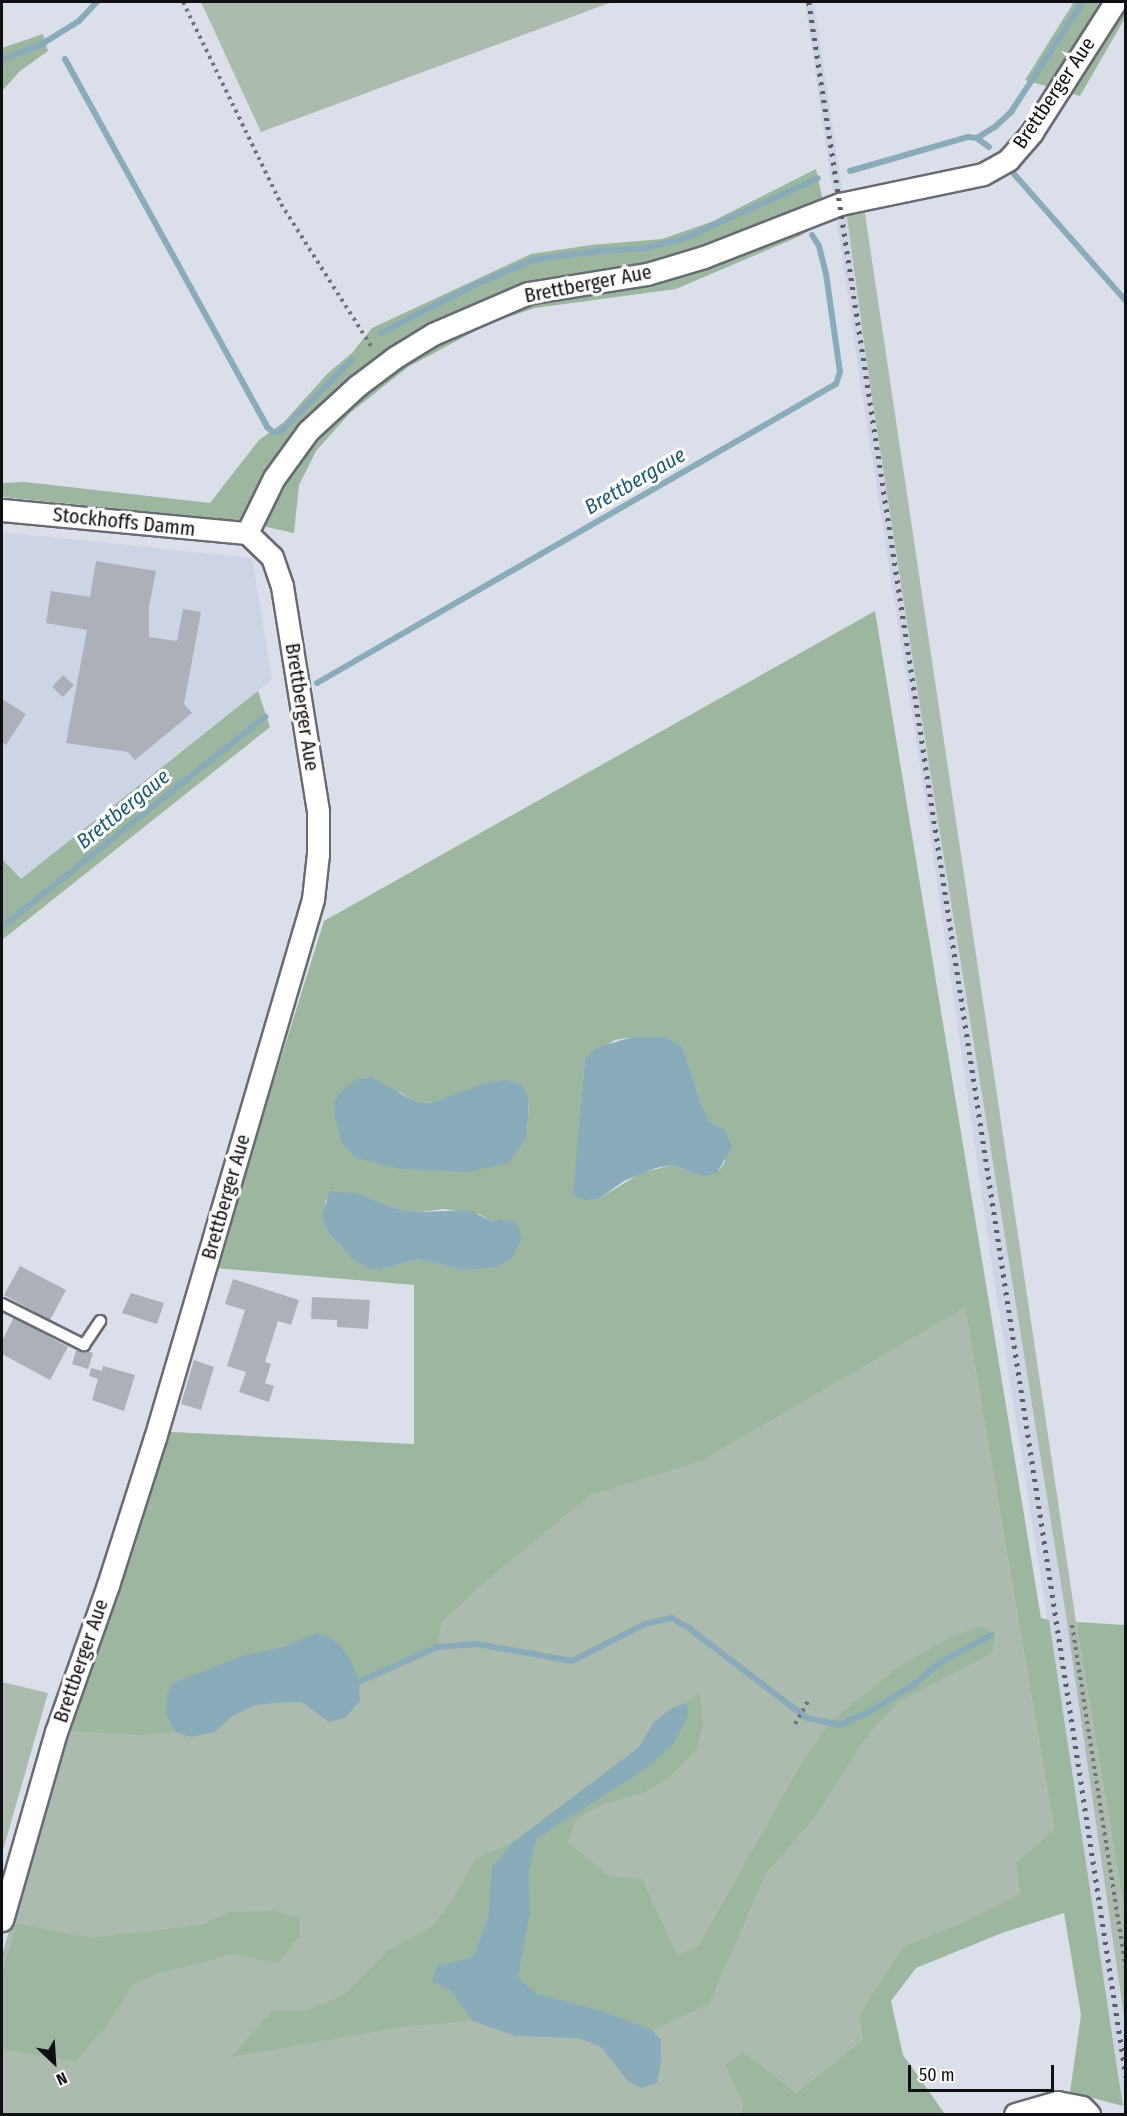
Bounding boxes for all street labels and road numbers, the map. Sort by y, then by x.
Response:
street label: Brettberger Aue [1008,33,1100,153]
street label: Brettberger Aue [522,260,654,308]
street label: Stockhoffs Damm [52,503,196,541]
street label: Brettberger Aue [280,641,324,773]
street label: Brettberger Aue [197,1132,255,1262]
street label: Brettberger Aue [49,1596,113,1726]

